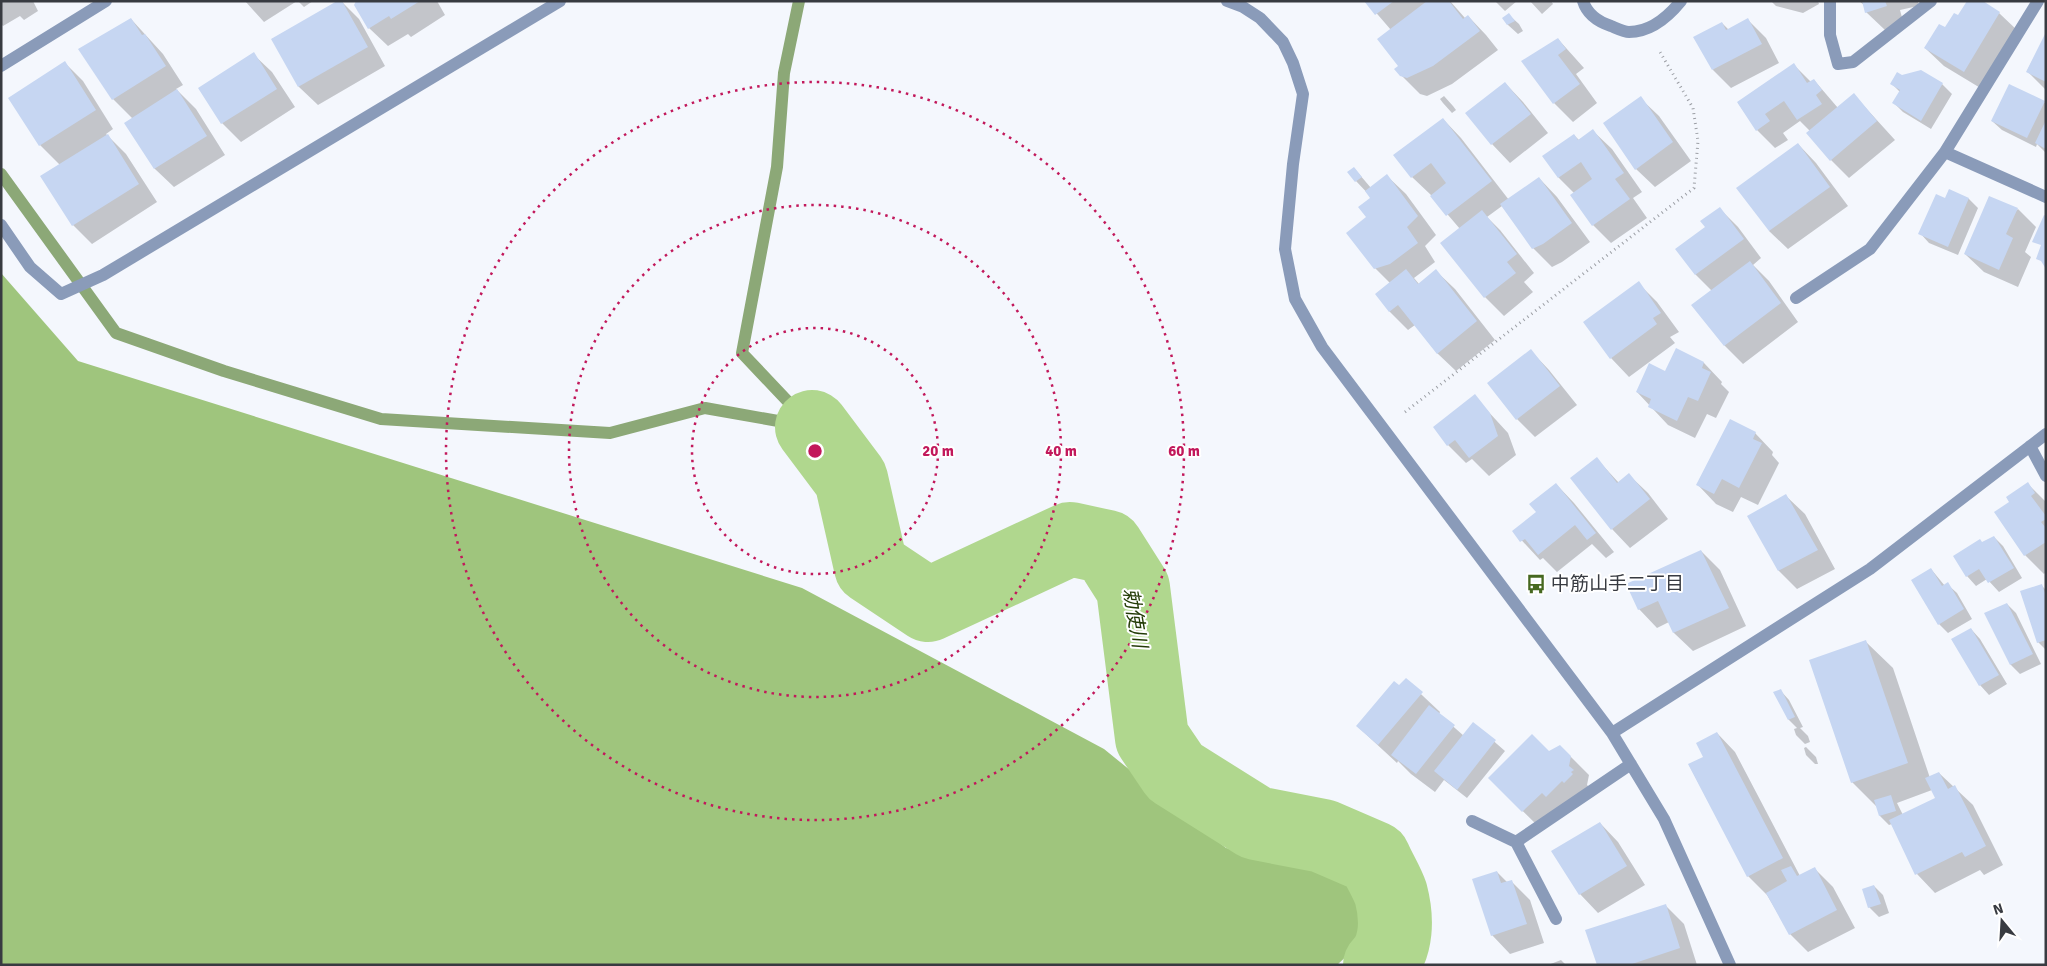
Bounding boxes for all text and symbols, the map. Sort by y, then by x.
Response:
centre of rings [806,442,824,460]
text: 20 m [922,442,954,460]
text: 40 m [1045,442,1077,460]
text: 60 m [1168,442,1200,460]
place label: 中筋山手二丁目 [1551,572,1684,596]
bus stop icon: 中筋山手二丁目 [1525,573,1547,595]
water label: 勅使川 [1117,586,1153,652]
north arrow [1977,896,2027,946]
text: N [1991,900,2005,919]

